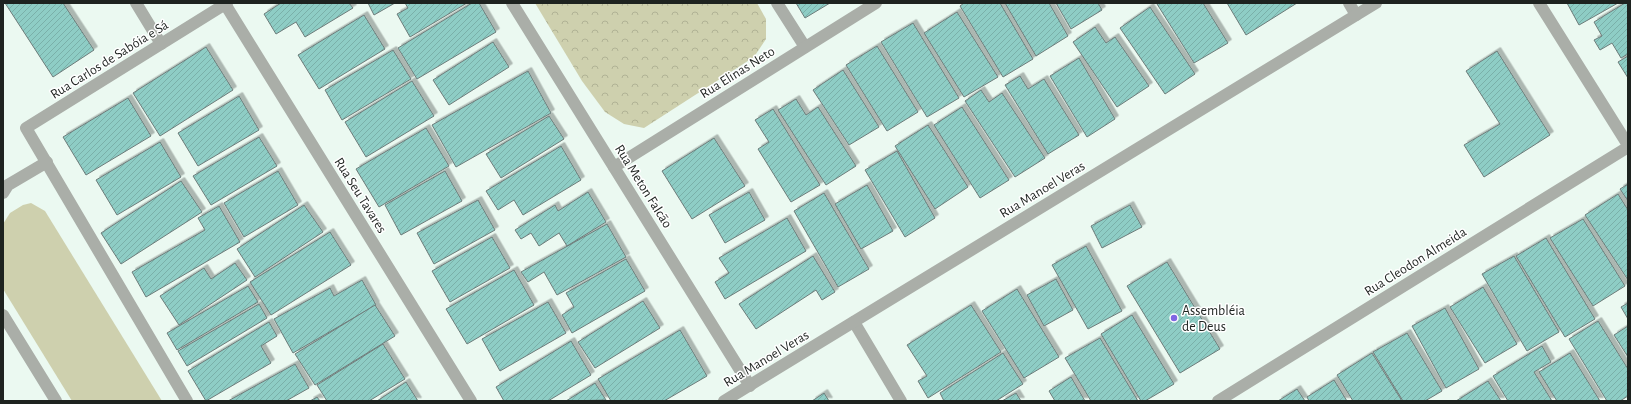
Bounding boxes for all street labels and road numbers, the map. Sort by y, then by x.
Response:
street label: Rua Carlos de Sabóia e Sá [48,18,171,102]
street label: Rua Elinas Neto [698,44,777,101]
street label: Rua Meton Falcão [612,142,674,231]
street label: Rua Seu Tavares [331,155,389,236]
street label: Rua Manoel Veras [997,159,1088,221]
street label: Rua Cleodon Almeida [1362,225,1469,299]
street label: Rua Manoel Veras [721,328,812,390]

